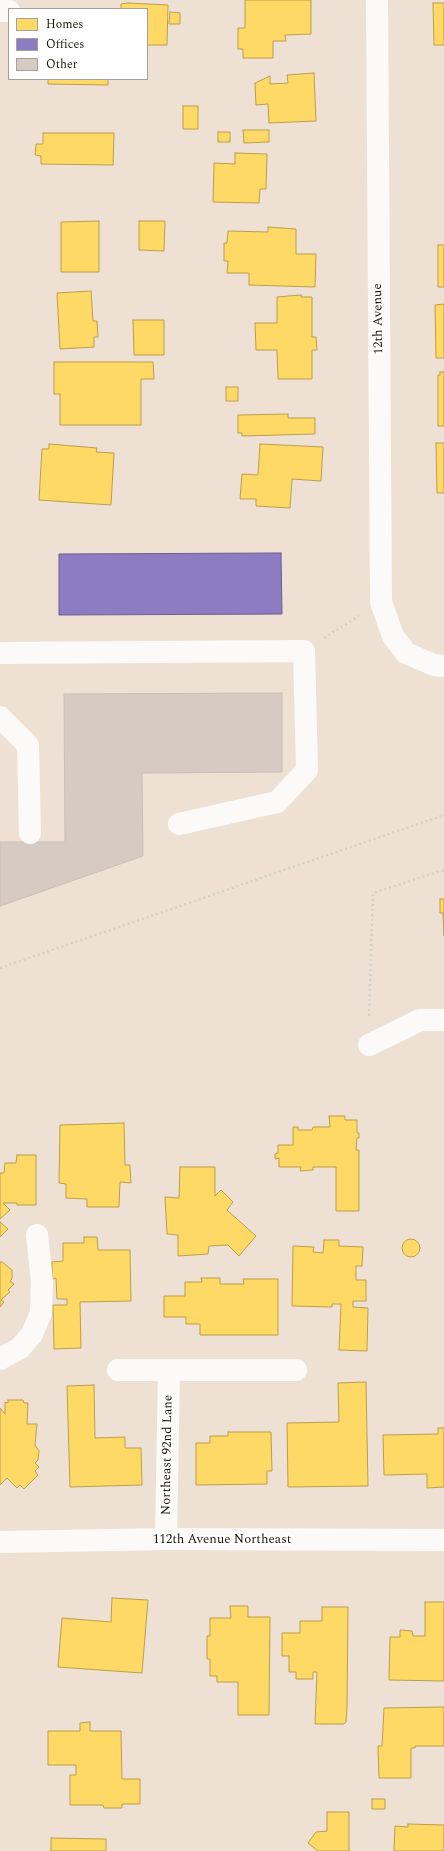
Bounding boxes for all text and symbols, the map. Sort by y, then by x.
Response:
legend [8,8,148,80]
text: Homes [46,15,84,34]
text: Offices [46,35,85,54]
text: Other [46,55,78,74]
street label: 12th Avenue [371,283,387,355]
street label: Northeast 92nd Lane [159,1395,177,1515]
street label: 112th Avenue Northeast [153,1532,291,1548]

